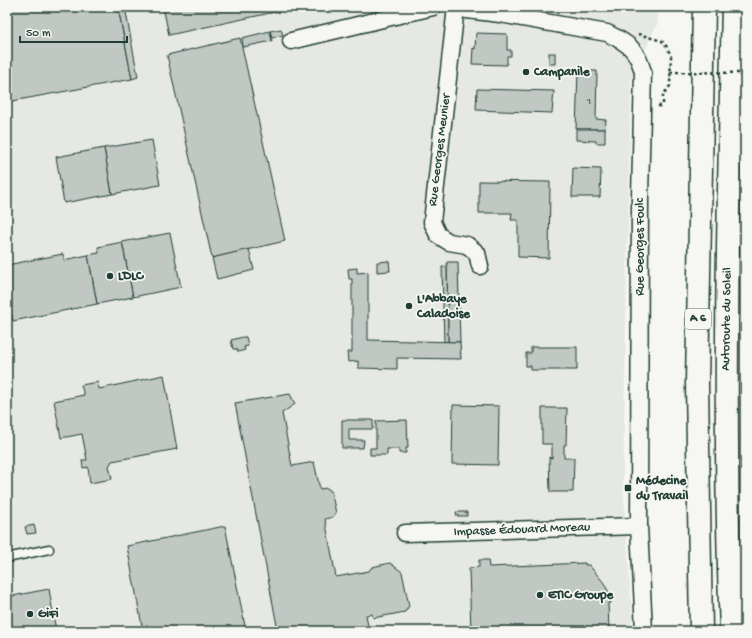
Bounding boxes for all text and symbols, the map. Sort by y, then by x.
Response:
scale bar [20,18,127,44]
text: 50 m [26,27,51,41]
place label: Campanile [533,65,591,81]
marker: Campanile [521,67,531,77]
street label: Rue Georges Meunier [426,92,455,207]
house number: 1 [586,96,591,108]
street label: Rue Georges Foulc [633,198,648,296]
street label: Autoroute du Soleil [719,267,735,371]
place label: LDLC [118,269,145,284]
marker: LDLC [105,271,115,281]
place label: L'Abbaye Caladoise [416,292,471,322]
marker: L'Abbaye Caladoise [404,301,414,311]
road number: A 6 [685,309,711,329]
place label: Médecine du Travail [636,474,688,504]
marker: Médecine du Travail [623,483,633,493]
street label: Impasse Édouard Moreau [453,519,591,540]
place label: ETIC Groupe [548,588,614,604]
marker: ETIC Groupe [535,590,545,600]
place label: GiFi [38,607,59,622]
marker: GiFi [25,609,35,619]

